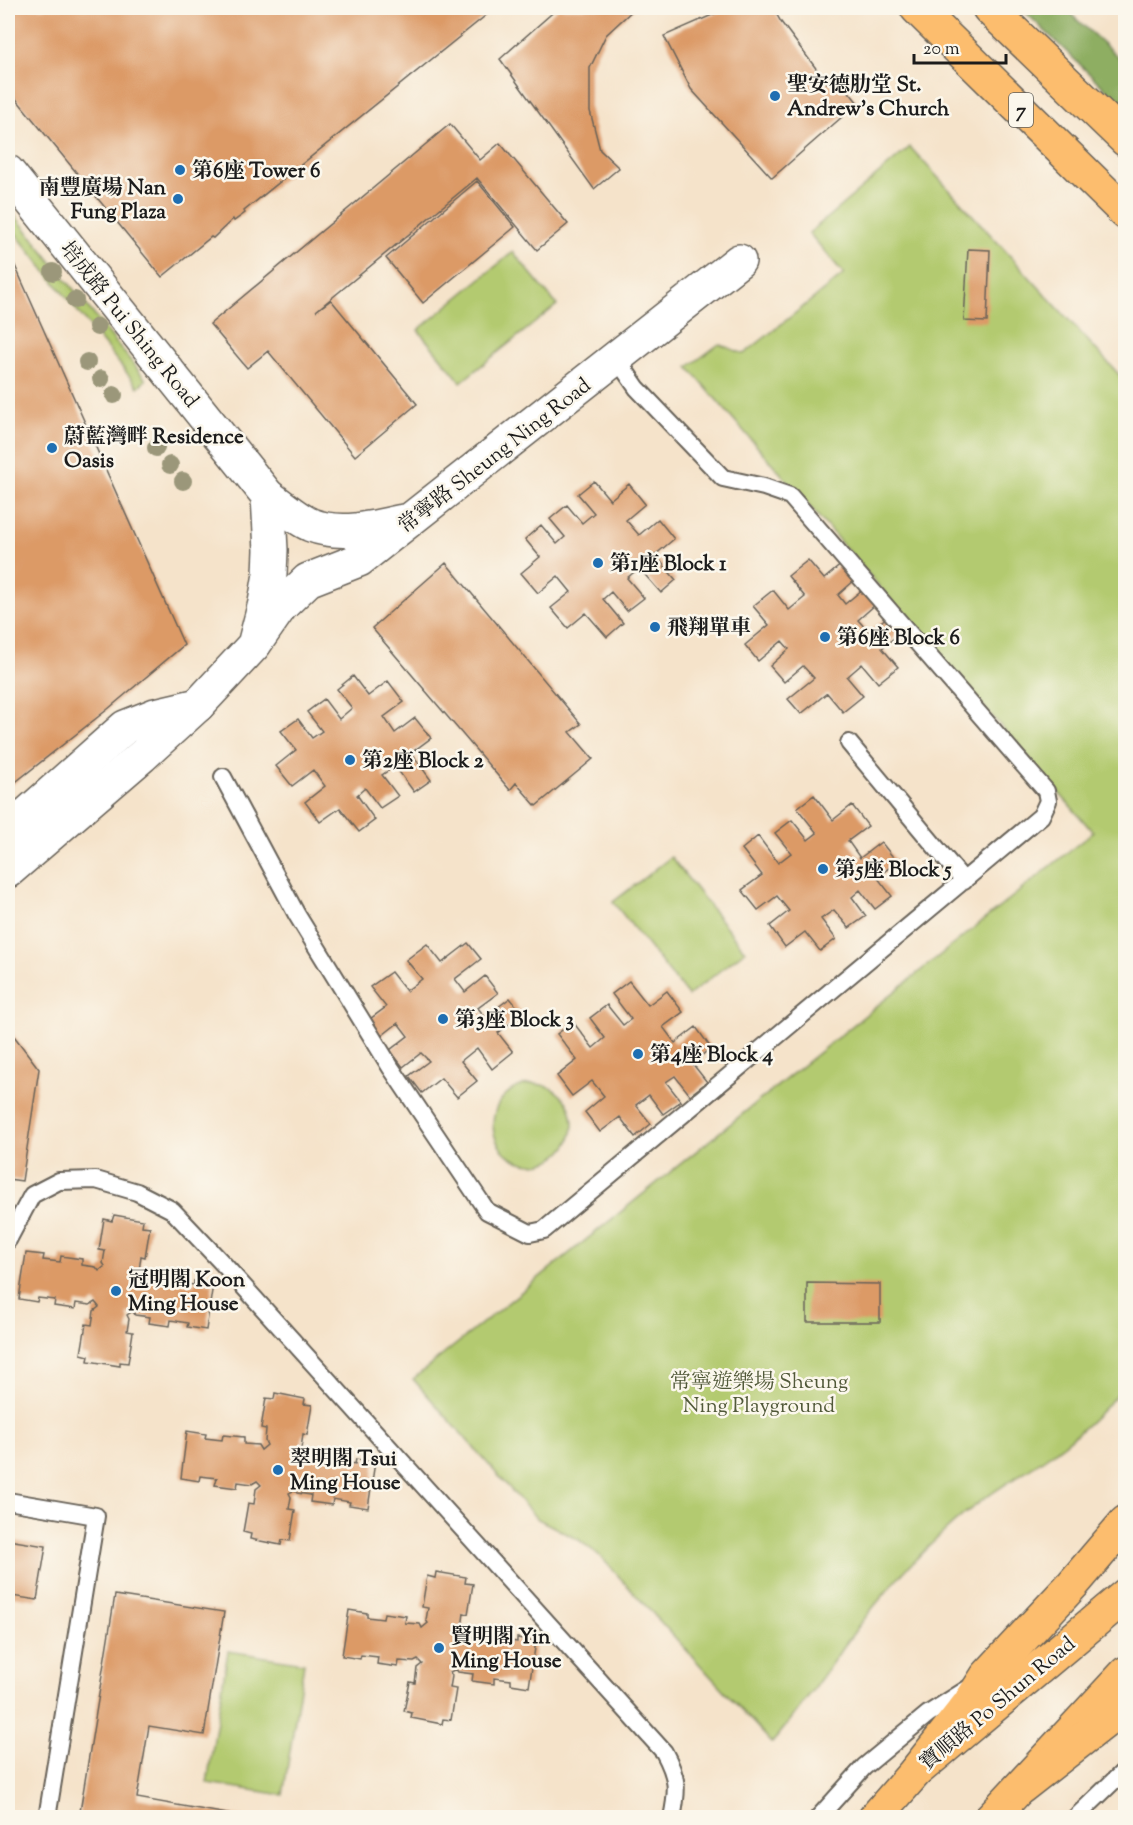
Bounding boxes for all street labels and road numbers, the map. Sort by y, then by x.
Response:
road number: 7 [1009,93,1033,127]
street label: 培成路 Pui Shing Road [52,236,205,415]
street label: 常寧路 Sheung Ning Road [392,372,598,542]
street label: 寶順路 Po Shun Road [914,1630,1083,1779]

